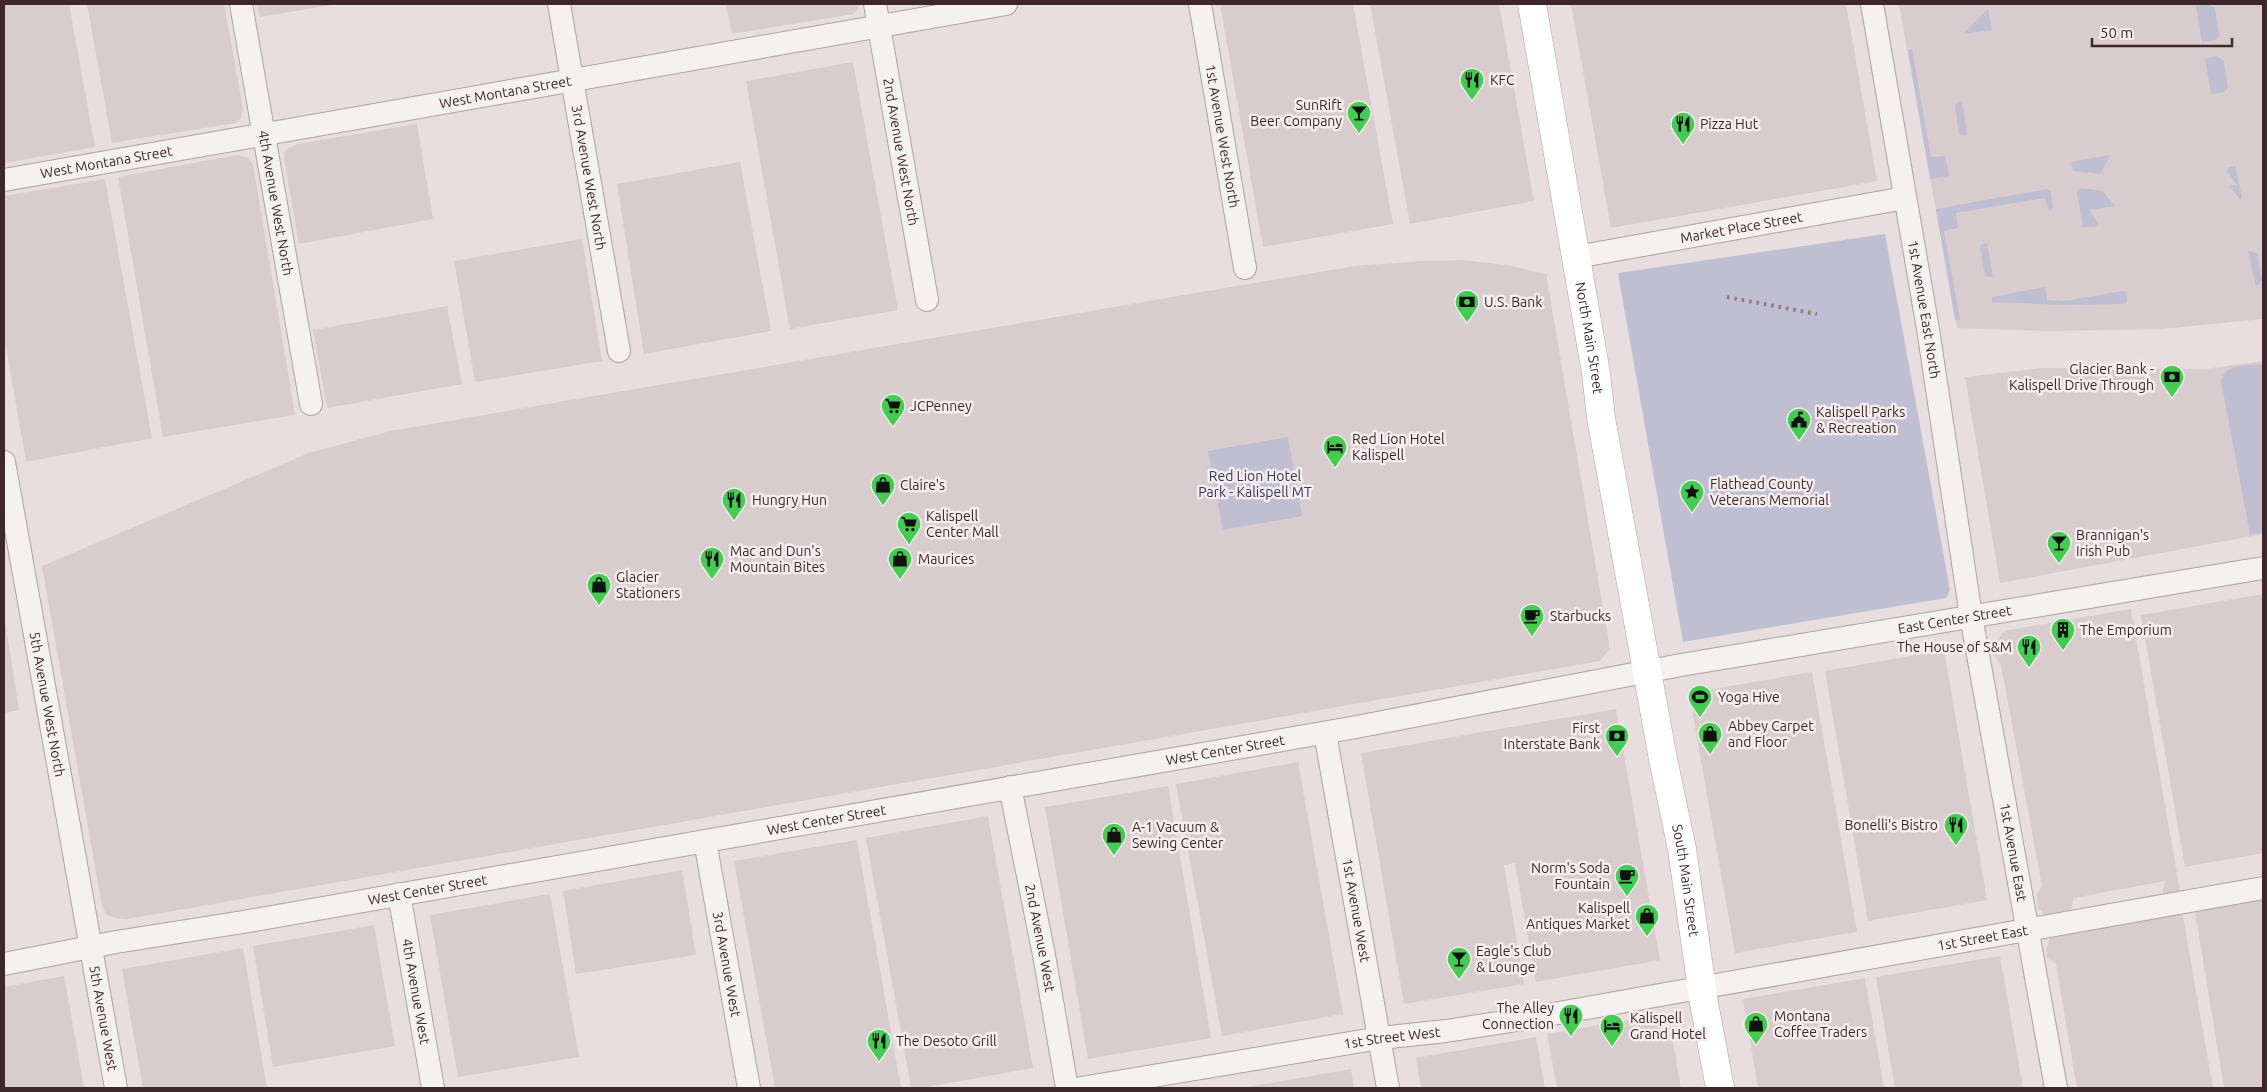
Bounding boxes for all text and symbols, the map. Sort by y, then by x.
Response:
scale bar [2092,15,2232,47]
text: 50 m [2100,24,2133,41]
street label: 1st Avenue West North [1202,63,1243,209]
restaurant icon: KFC [1459,67,1485,101]
street label: West Montana Street [438,72,573,111]
place label: KFC [1490,72,1515,88]
street label: 2nd Avenue West North [880,76,922,227]
place label: SunRift Beer Company [1250,97,1342,129]
bar icon: SunRift Beer Company [1346,100,1372,134]
street label: 3rd Avenue West North [569,103,609,251]
restaurant icon: Pizza Hut [1670,111,1696,145]
place label: Pizza Hut [1700,116,1759,132]
street label: 4th Avenue West North [255,129,296,277]
street label: West Montana Street [39,142,174,181]
street label: Market Place Street [1679,208,1804,246]
street label: 1st Avenue East North [1905,239,1943,380]
street label: North Main Street [1572,281,1606,395]
bank icon: U.S. Bank [1454,289,1480,323]
place label: U.S. Bank [1484,294,1542,310]
place label: Glacier Bank - Kalispell Drive Through [2009,361,2154,393]
bank icon: Glacier Bank - Kalispell Drive Through [2159,364,2185,398]
supermarket icon: JCPenney [880,393,906,427]
place label: JCPenney [910,398,972,414]
place label: Kalispell Parks & Recreation [1816,404,1905,436]
public building icon: Kalispell Parks & Recreation [1786,407,1812,441]
place label: Red Lion Hotel Kalispell [1352,431,1445,463]
hotel icon: Red Lion Hotel Kalispell [1322,434,1348,468]
park label: Red Lion Hotel Park - Kalispell MT [1198,468,1312,500]
shop icon: Claire's [870,472,896,506]
place label: Flathead County Veterans Memorial [1710,476,1829,508]
place label: Claire's [900,477,945,493]
place icon: Flathead County Veterans Memorial [1679,479,1705,513]
restaurant icon: Hungry Hun [721,487,747,521]
place label: Hungry Hun [752,492,827,508]
place label: Kalispell Center Mall [926,508,999,540]
supermarket icon: Kalispell Center Mall [896,511,922,545]
place label: Brannigan's Irish Pub [2076,527,2149,559]
bar icon: Brannigan's Irish Pub [2046,530,2072,564]
place label: Mac and Dun's Mountain Bites [730,543,825,575]
restaurant icon: Mac and Dun's Mountain Bites [699,546,725,580]
shop icon: Maurices [887,546,913,580]
place label: Maurices [918,551,974,567]
place label: Glacier Stationers [616,569,680,601]
shop icon: Glacier Stationers [586,572,612,606]
street label: East Center Street [1897,602,2013,637]
cafe icon: Starbucks [1519,603,1545,637]
place label: Starbucks [1550,608,1611,624]
building icon: The Emporium [2050,617,2076,651]
place label: The Emporium [2080,622,2172,638]
street label: 5th Avenue West North [26,630,68,778]
restaurant icon: The House of S&M [2016,634,2042,668]
place label: The House of S&M [1897,639,2012,655]
sports icon: Yoga Hive [1687,684,1713,718]
place label: Yoga Hive [1718,689,1780,705]
place label: Abbey Carpet and Floor [1728,718,1814,750]
place label: First Interstate Bank [1504,720,1600,752]
shop icon: Abbey Carpet and Floor [1697,721,1723,755]
bank icon: First Interstate Bank [1604,723,1630,757]
street label: West Center Street [1165,732,1287,768]
street label: West Center Street [766,801,888,838]
street label: 1st Avenue East [1997,802,2030,903]
restaurant icon: Bonelli's Bistro [1943,812,1969,846]
place label: Bonelli's Bistro [1844,817,1938,833]
place label: A-1 Vacuum & Sewing Center [1132,819,1224,851]
shop icon: A-1 Vacuum & Sewing Center [1101,822,1127,856]
street label: South Main Street [1669,823,1702,938]
street label: 1st Avenue West [1339,857,1374,964]
place label: Norm's Soda Fountain [1531,860,1610,892]
cafe icon: Norm's Soda Fountain [1614,863,1640,897]
street label: West Center Street [367,871,489,908]
street label: 2nd Avenue West [1022,883,1058,994]
place label: Kalispell Antiques Market [1526,900,1630,932]
shop icon: Kalispell Antiques Market [1634,903,1660,937]
street label: 3rd Avenue West [710,910,744,1019]
street label: 1st Street East [1936,922,2029,954]
street label: 4th Avenue West [399,937,433,1046]
place label: Eagle's Club & Lounge [1476,943,1551,975]
bar icon: Eagle's Club & Lounge [1446,946,1472,980]
street label: 5th Avenue West [86,964,121,1073]
place label: The Alley Connection [1482,1000,1554,1032]
restaurant icon: The Alley Connection [1558,1003,1584,1037]
place label: Montana Coffee Traders [1774,1008,1867,1040]
place label: Kalispell Grand Hotel [1630,1010,1706,1042]
shop icon: Montana Coffee Traders [1743,1011,1769,1045]
hotel icon: Kalispell Grand Hotel [1599,1013,1625,1047]
street label: 1st Street West [1342,1024,1441,1052]
restaurant icon: The Desoto Grill [866,1028,892,1062]
place label: The Desoto Grill [896,1033,997,1049]

